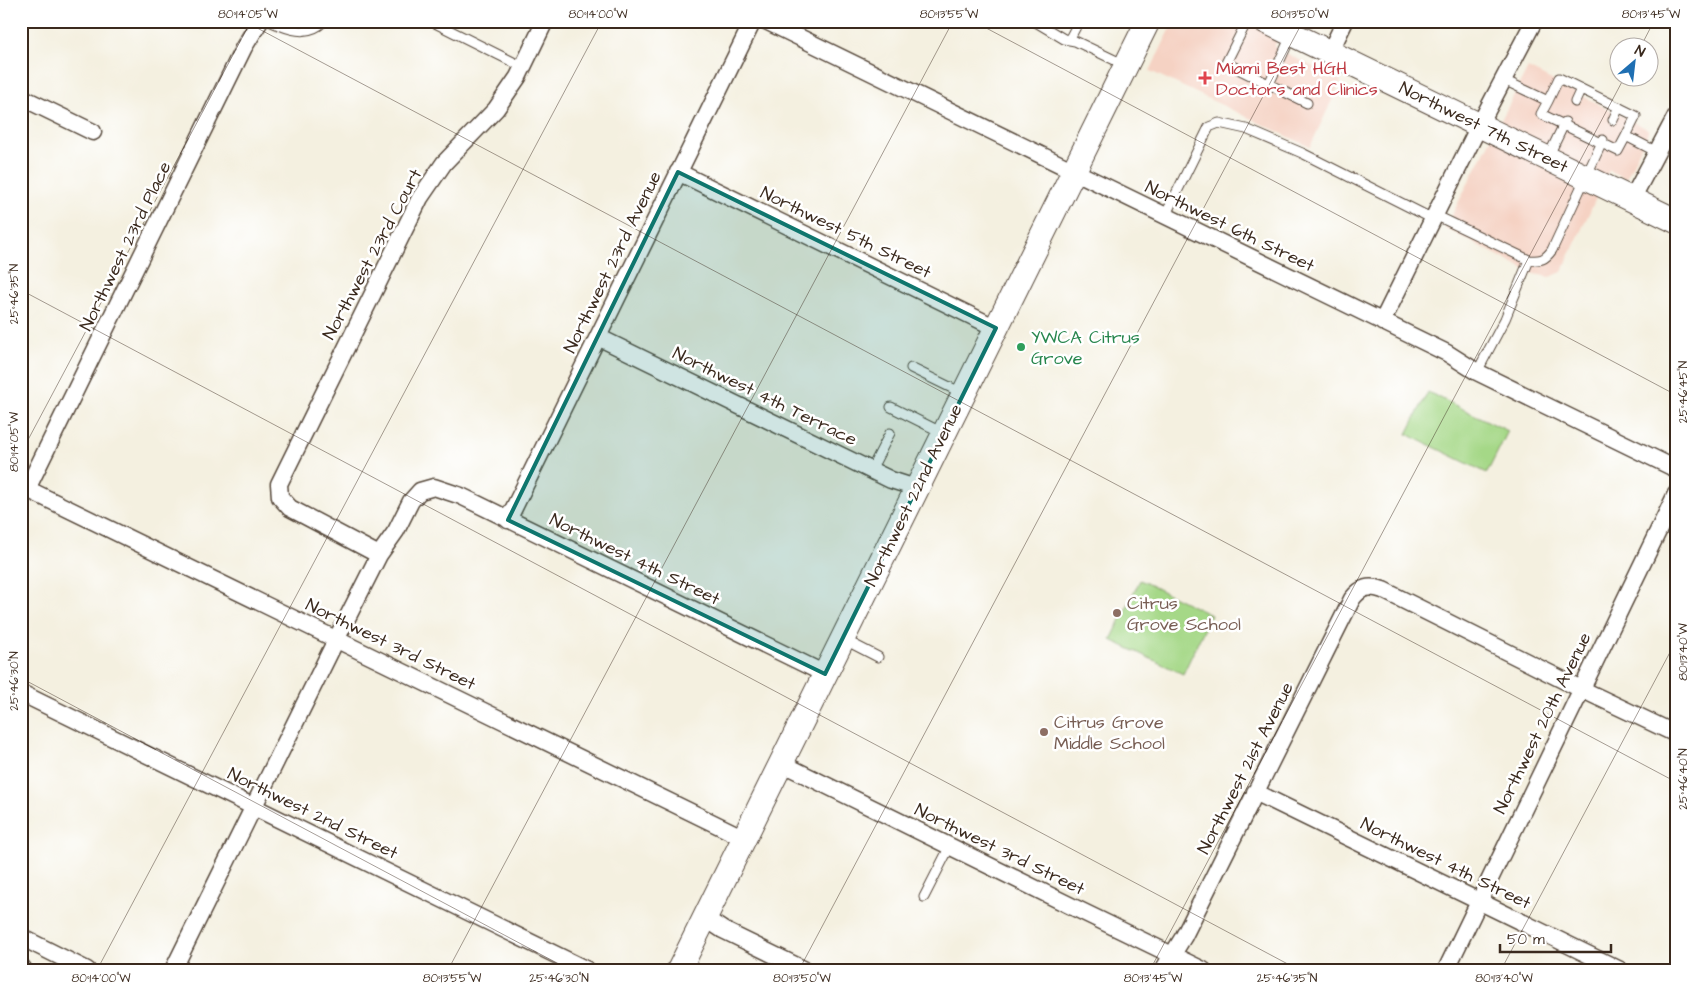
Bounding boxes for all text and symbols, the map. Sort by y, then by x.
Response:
text: 80°14'05"W [218,6,279,23]
text: 80°14'00"W [569,6,628,23]
text: 80°13'55"W [920,6,979,23]
text: 80°13'50"W [1271,6,1330,23]
text: 80°13'45"W [1622,6,1681,23]
north arrow [1610,38,1660,88]
text: N [1631,41,1648,62]
place label: Miami Best HGH Doctors and Clinics [1216,56,1378,102]
marker: Miami Best HGH Doctors and Clinics [1198,71,1212,85]
street label: Northwest 7th Street [1395,76,1573,180]
street label: Northwest 23rd Place [73,157,178,335]
street label: Northwest 23rd Court [317,164,429,344]
street label: Northwest 23rd Avenue [557,167,668,357]
street label: Northwest 6th Street [1141,175,1319,279]
street label: Northwest 5th Street [756,180,936,285]
text: 25°46'35"N [6,263,23,324]
place label: YWCA Citrus Grove [1031,325,1140,371]
street label: Northwest 4th Terrace [668,341,861,452]
marker: YWCA Citrus Grove [1015,341,1027,353]
text: 25°46'45"N [1675,360,1692,423]
street label: Northwest 22nd Avenue [858,400,969,591]
text: 80°14'05"W [6,411,23,472]
street label: Northwest 4th Street [545,507,725,612]
place label: Citrus Grove School [1127,591,1241,637]
street label: Northwest 3rd Street [302,592,481,697]
marker: Citrus Grove School [1111,607,1123,619]
text: 80°13'40"W [1675,623,1692,681]
street label: Northwest 20th Avenue [1488,628,1597,818]
text: 25°46'30"N [6,651,23,711]
street label: Northwest 21st Avenue [1191,678,1300,859]
place label: Citrus Grove Middle School [1054,710,1165,756]
marker: Citrus Grove Middle School [1038,726,1050,738]
text: 25°46'40"N [1675,748,1692,810]
street label: Northwest 2nd Street [223,761,403,866]
street label: Northwest 3rd Street [911,797,1090,902]
street label: Northwest 4th Street [1356,811,1536,916]
scale bar [1500,921,1611,953]
text: 50 m [1507,929,1545,950]
text: 80°14'00"W [72,970,131,987]
text: 80°13'55"W [423,970,482,987]
text: 25°46'30"N [529,970,589,987]
text: 80°13'50"W [773,970,832,987]
text: 80°13'45"W [1124,970,1183,987]
text: 25°46'35"N [1257,970,1318,987]
text: 80°13'40"W [1475,970,1533,987]

